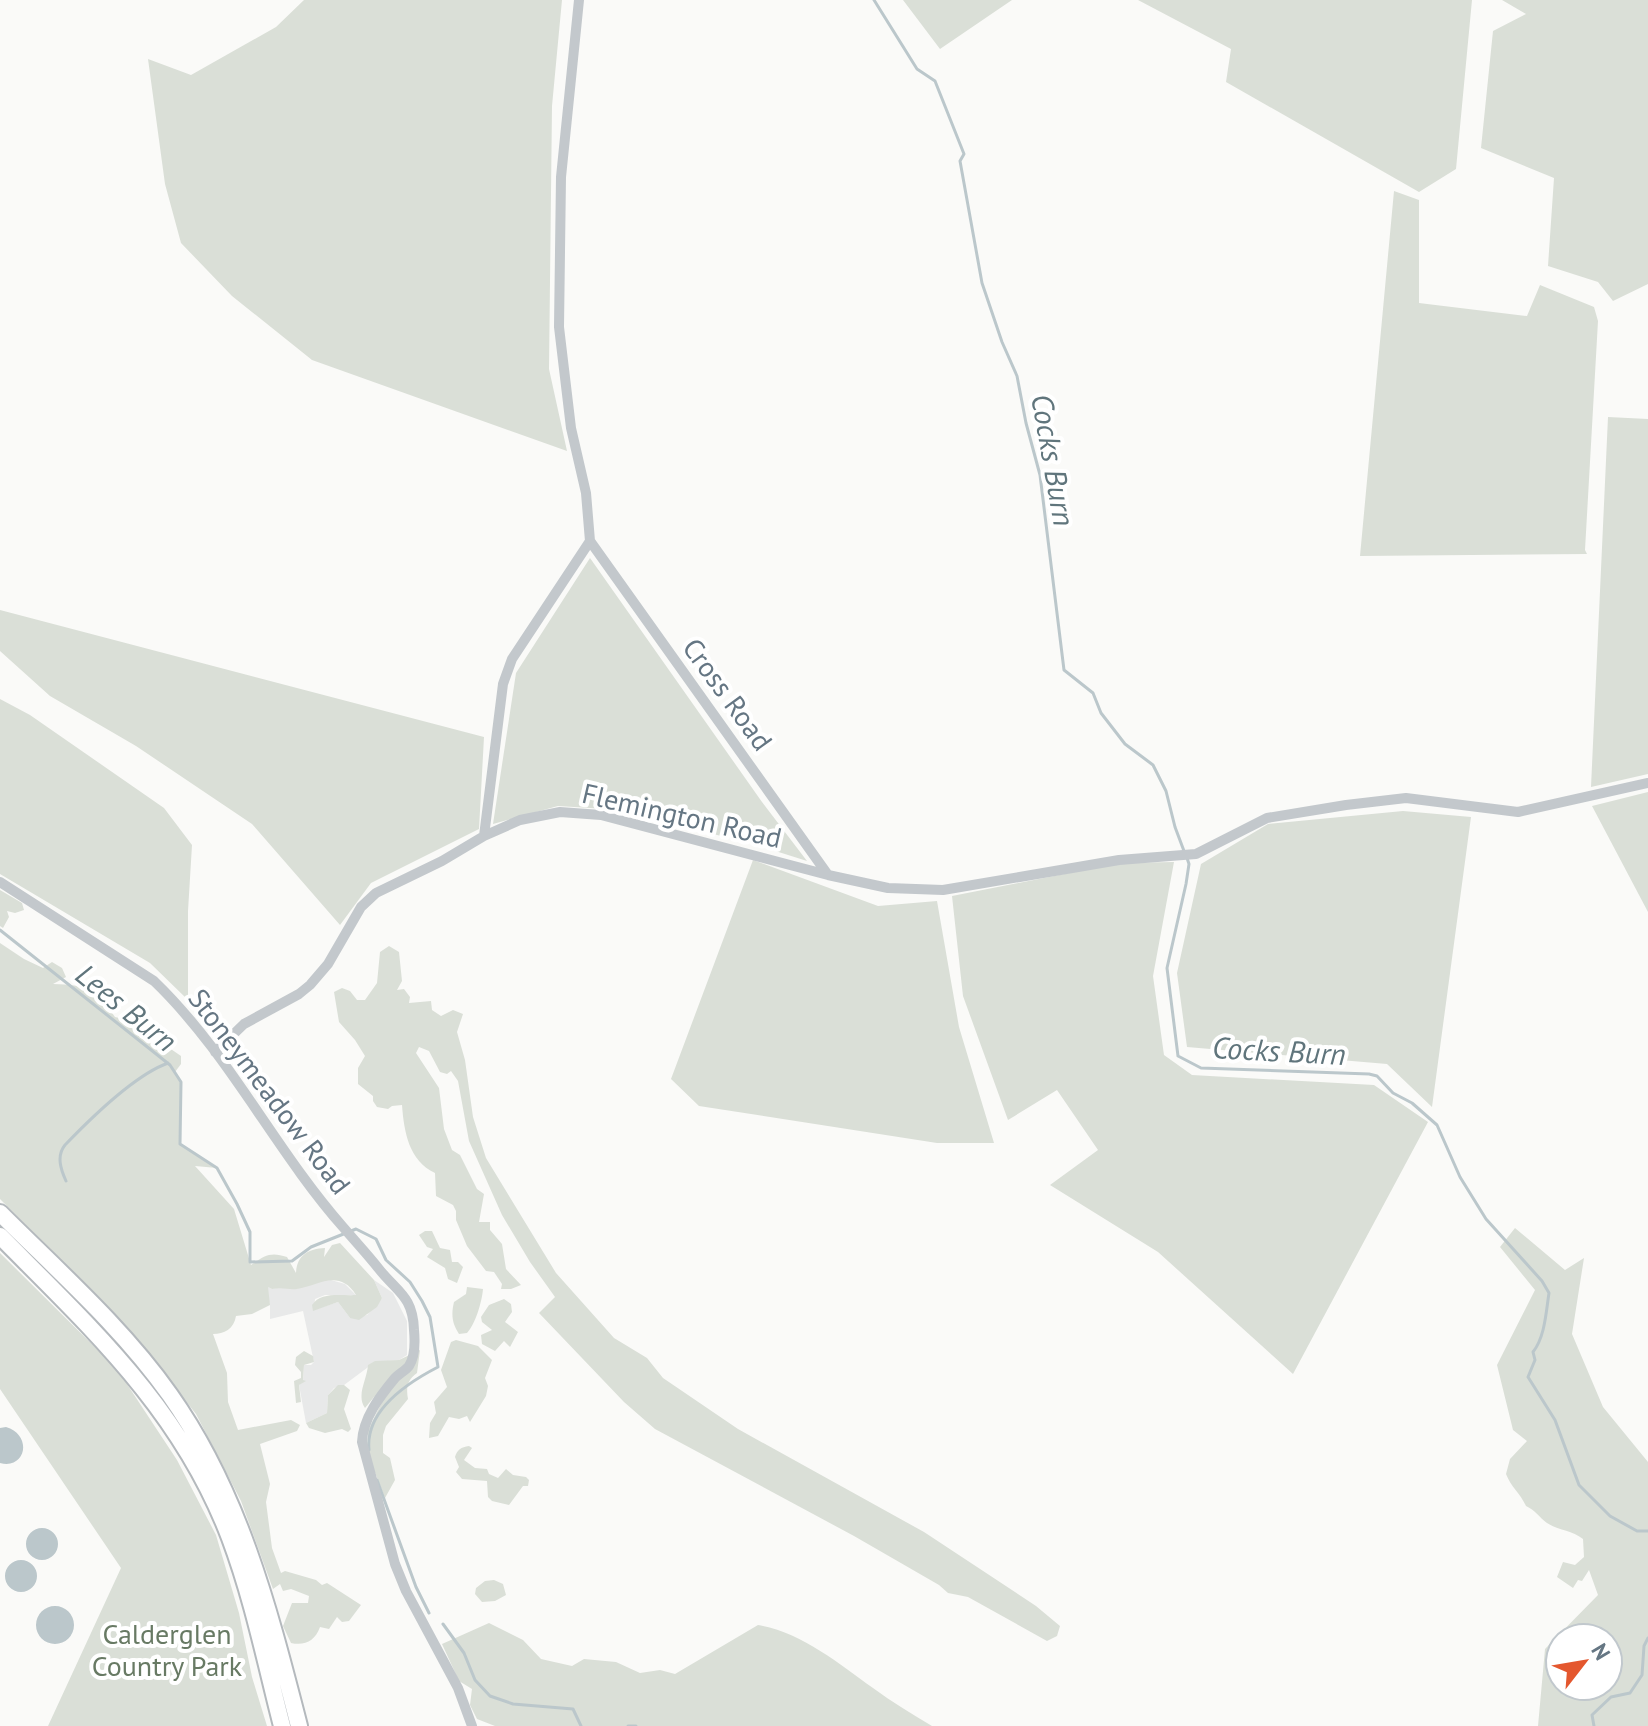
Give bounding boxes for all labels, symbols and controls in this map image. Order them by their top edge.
water label: Cocks Burn [1023,391,1085,529]
street label: Cross Road [675,630,781,758]
street label: Flemington Road [579,774,785,856]
water label: Lees Burn [69,954,185,1060]
street label: Stoneymeadow Road [181,981,359,1201]
water label: Cocks Burn [1211,1027,1347,1073]
park label: Calderglen Country Park [92,1615,243,1684]
north arrow [1544,1622,1624,1702]
text: N [1585,1638,1617,1665]

